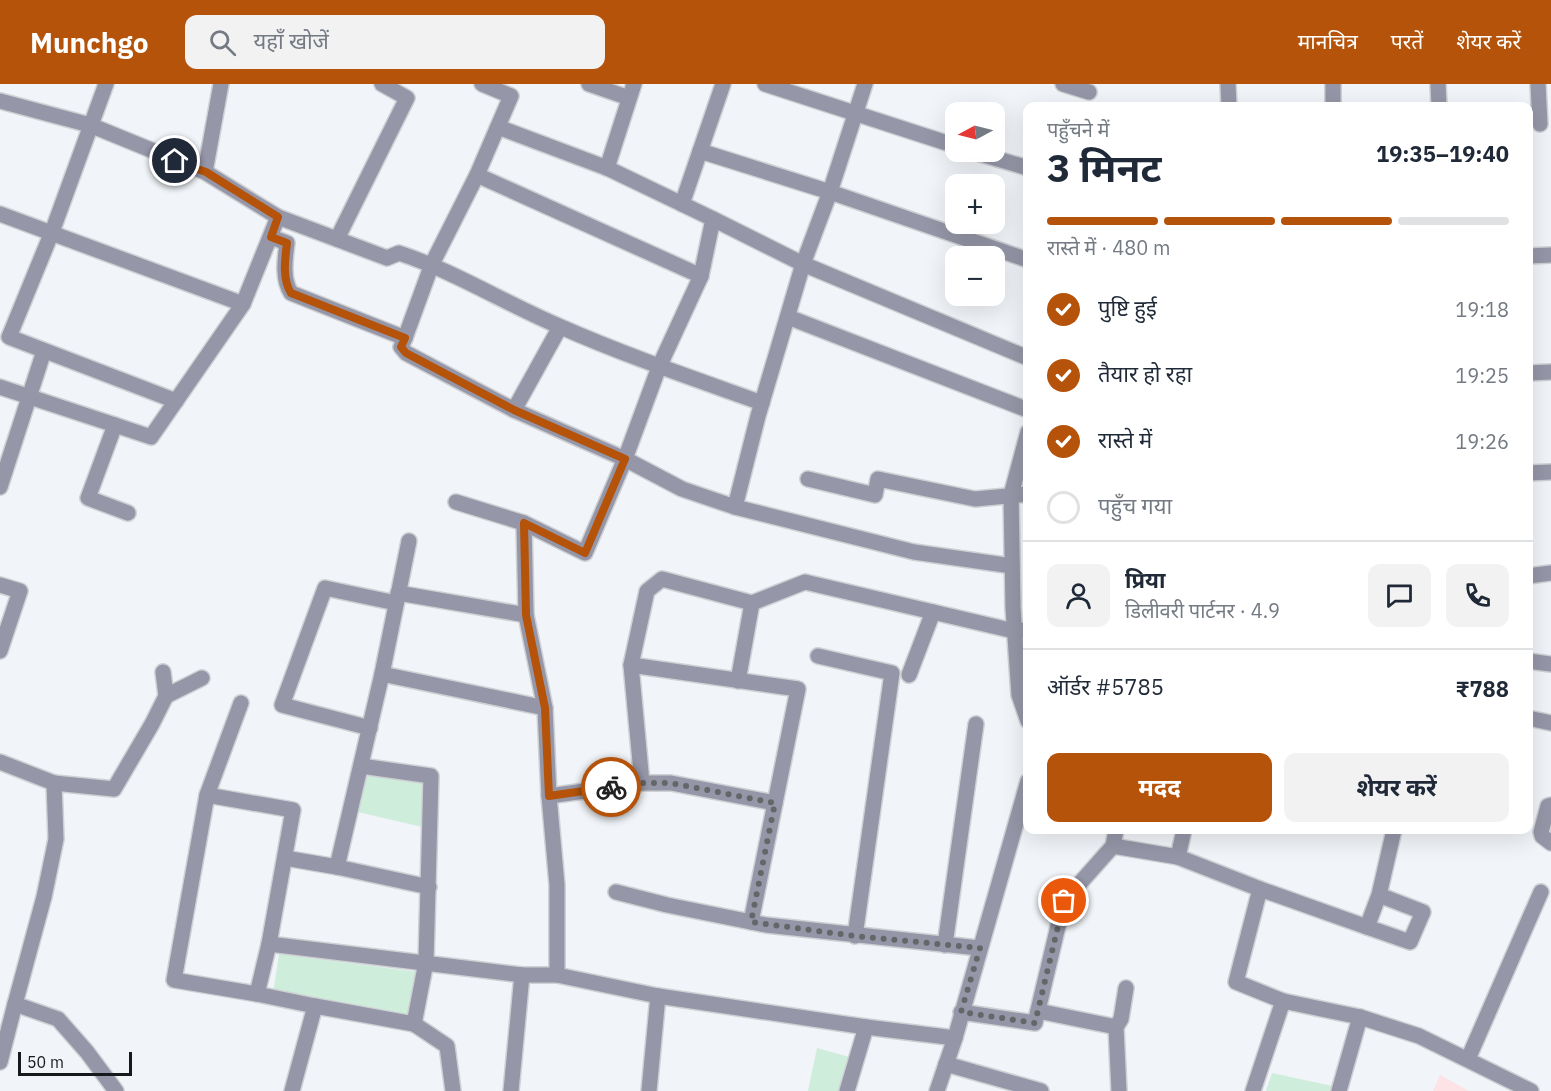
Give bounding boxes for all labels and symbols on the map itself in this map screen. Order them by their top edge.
north arrow [945,102,1005,162]
pin [149,135,200,186]
courier [581,757,641,817]
pin [1038,875,1089,926]
scale bar [18,1049,132,1076]

